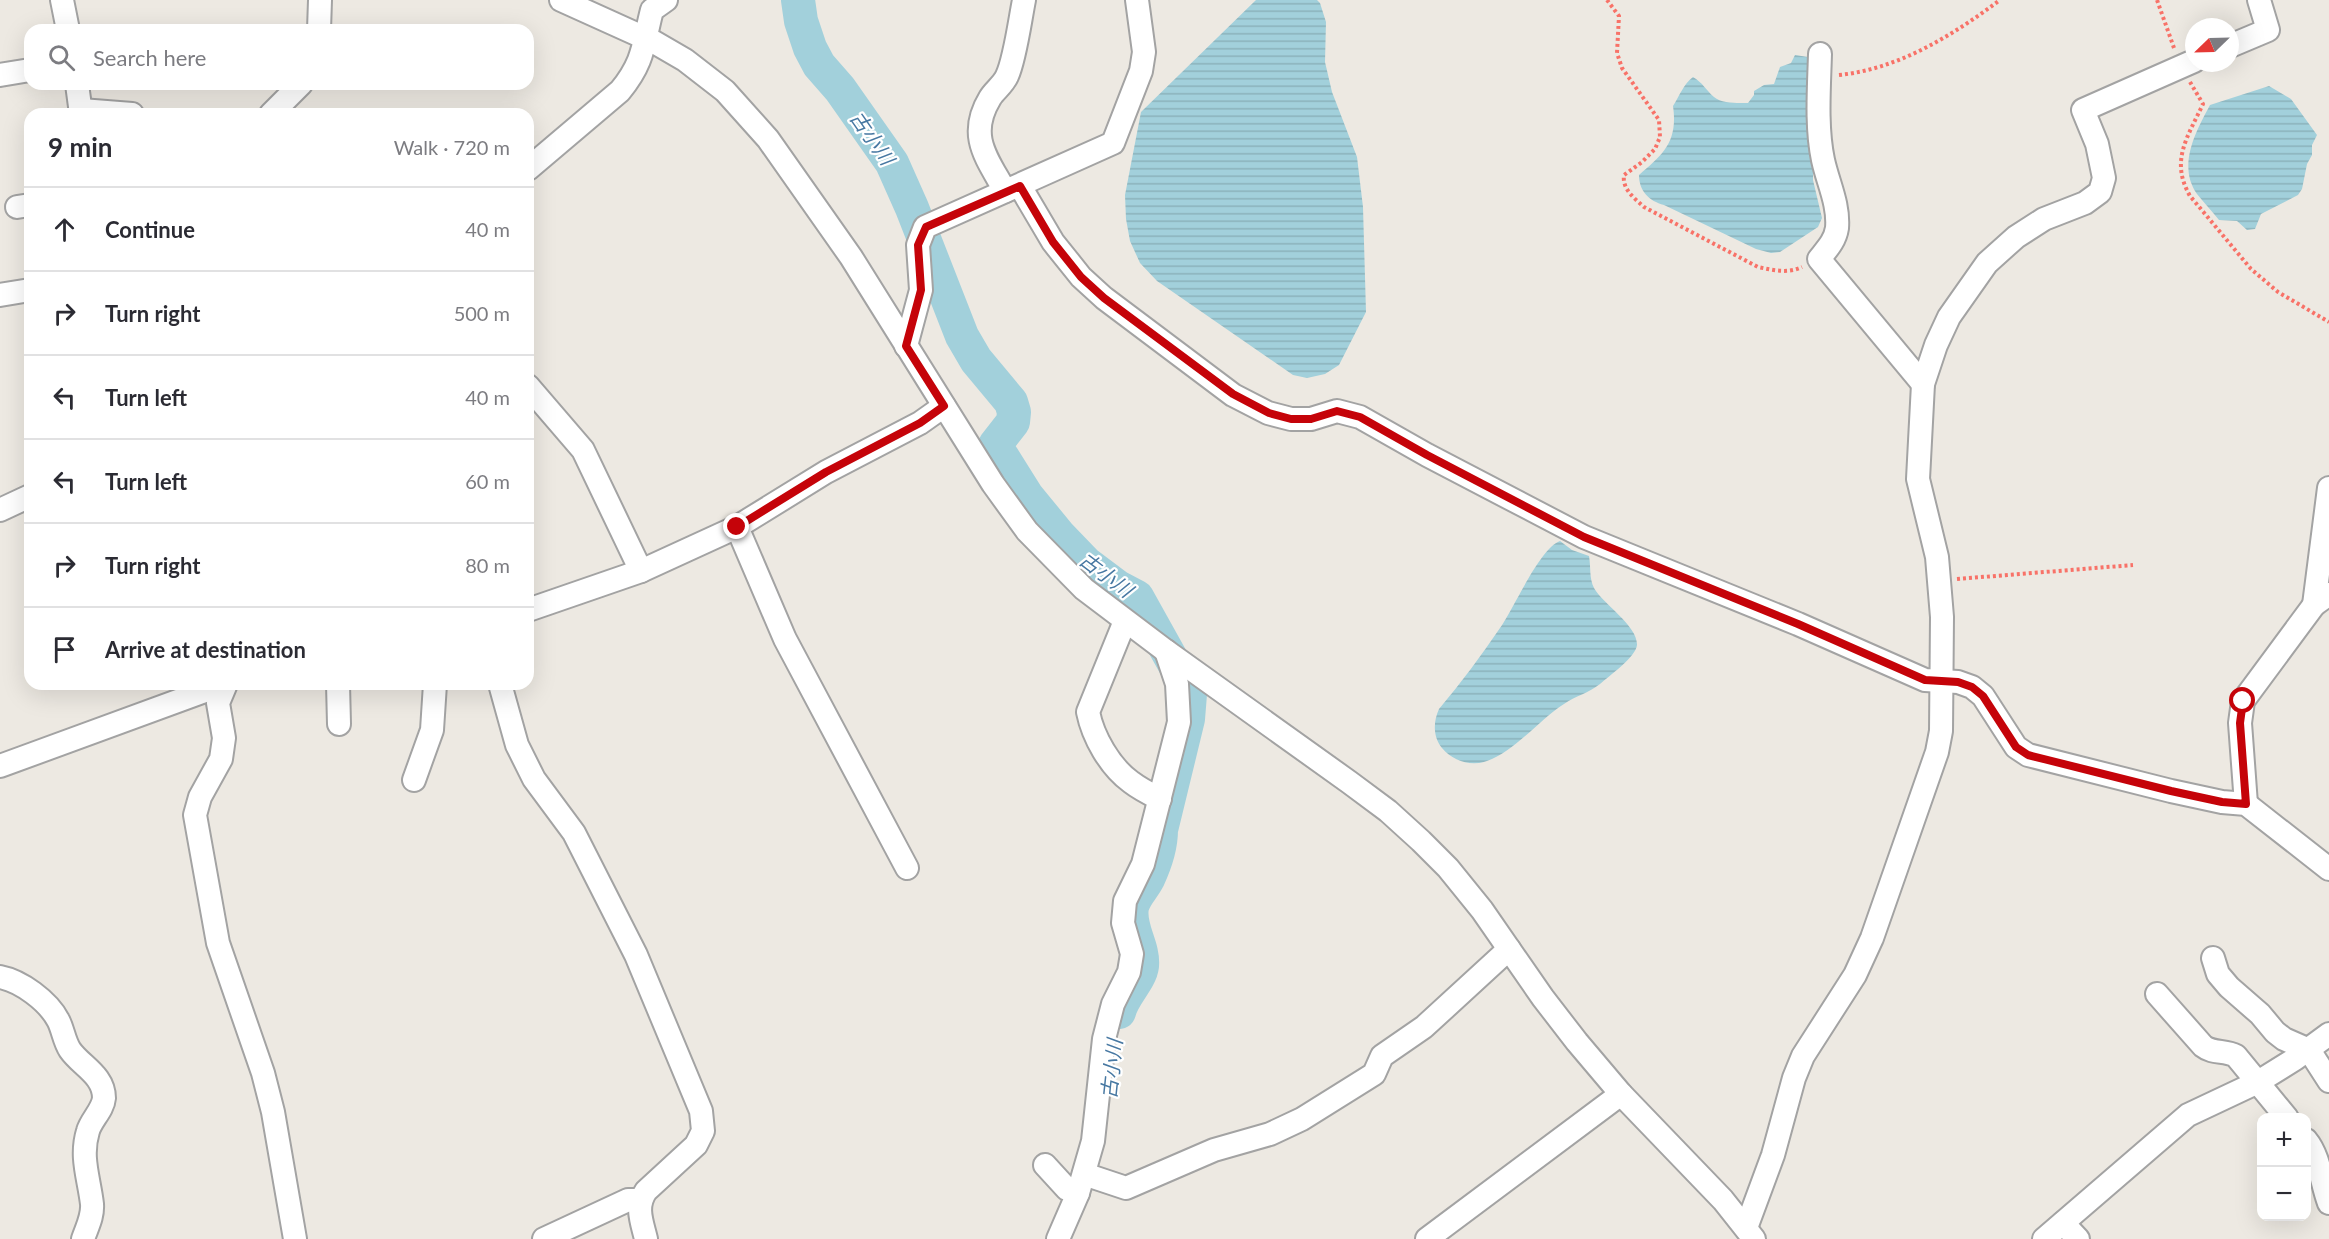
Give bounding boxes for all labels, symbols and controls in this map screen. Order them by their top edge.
north arrow [2185,18,2239,72]
search box [24,24,534,90]
icon: search [45,41,78,74]
text: Search here [93,44,206,71]
water label: 古小川 [846,106,901,171]
text: 9 min [48,131,112,163]
text: Walk · 720 m [394,135,510,159]
icon: ahead [48,213,81,246]
text: Continue [105,216,195,243]
text: 40 m [465,217,510,241]
icon: right [48,297,81,330]
text: Turn right [105,300,200,327]
text: 500 m [454,301,510,325]
icon: left [48,381,81,414]
text: Turn left [105,384,187,411]
text: 40 m [465,385,510,409]
icon: left [48,465,81,498]
text: Turn left [105,468,187,495]
text: 60 m [465,469,510,493]
route end [723,513,749,539]
water label: 古小川 [1075,547,1139,603]
icon: right [48,549,81,582]
text: Turn right [105,552,200,579]
text: 80 m [465,553,510,577]
icon: arrive [48,633,81,666]
text: Arrive at destination [105,636,306,663]
route start [2229,687,2255,713]
water label: 古小川 [1096,1036,1126,1100]
map controls [2257,1113,2311,1221]
button: + [2257,1113,2311,1167]
button: − [2257,1167,2311,1221]

